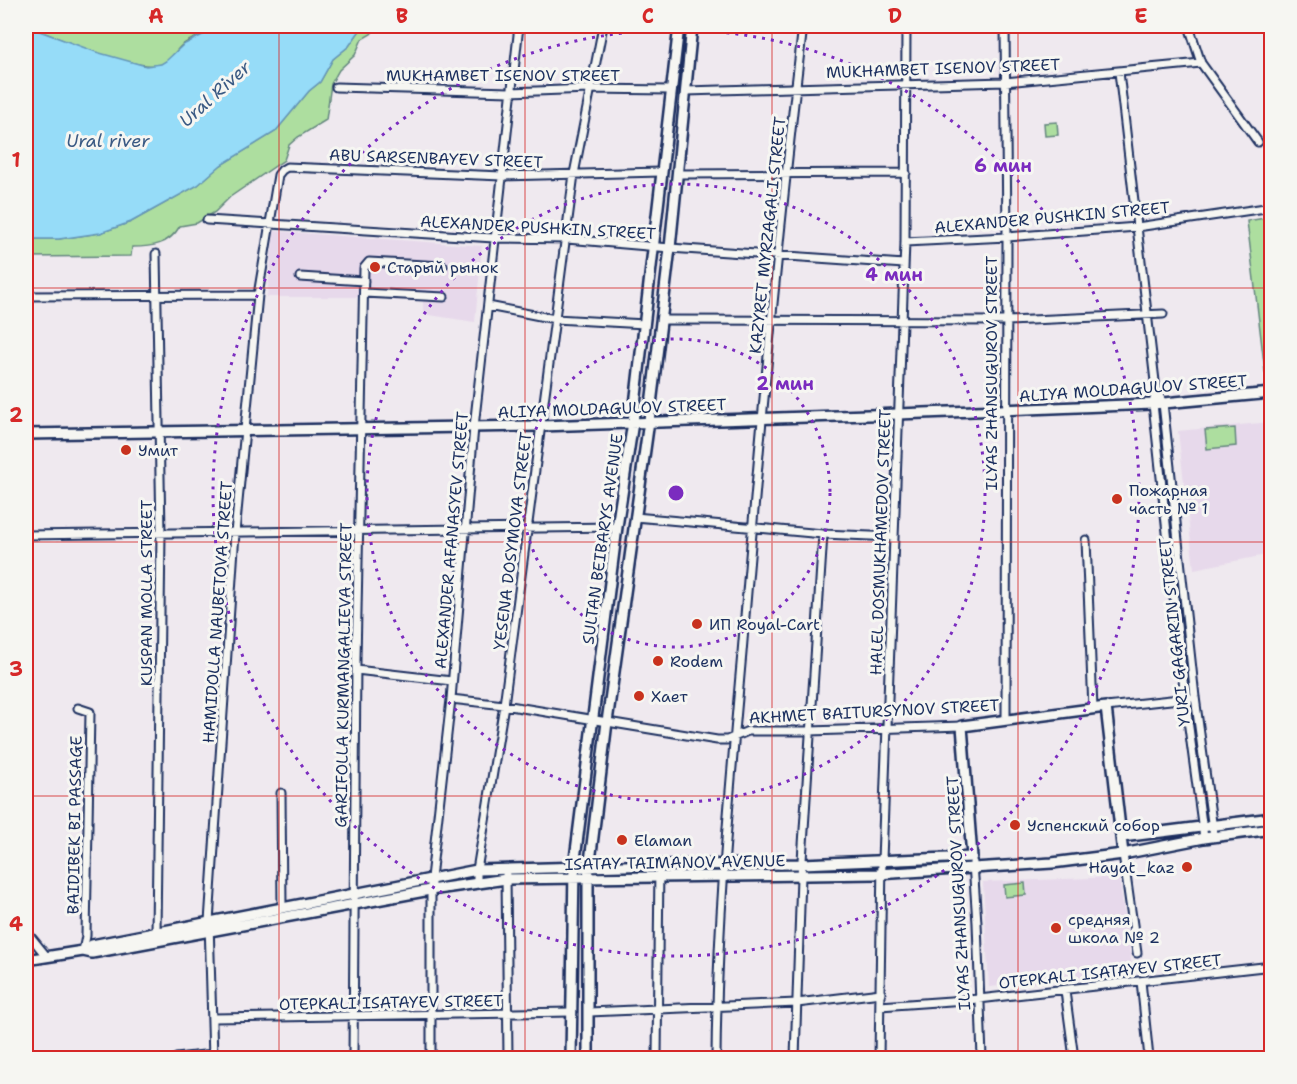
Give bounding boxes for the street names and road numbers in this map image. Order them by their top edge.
street label: MUKHAMBET ISENOV STREET [826,54,1061,83]
street label: MUKHAMBET ISENOV STREET [386,65,620,86]
street label: KAZYRET MYRZAGALI STREET [745,115,790,355]
street label: ABU SARSENBAYEV STREET [329,144,543,173]
street label: ALEXANDER PUSHKIN STREET [933,197,1171,238]
street label: ALEXANDER PUSHKIN STREET [419,211,657,244]
street label: ILYAS ZHANSUGUROV STREET [981,256,1002,490]
street label: ALIYA MOLDAGULOV STREET [1018,370,1248,407]
street label: ALIYA MOLDAGULOV STREET [497,394,727,423]
street label: HALEL DOSMUKHAMEDOV STREET [865,408,896,676]
street label: ALEXANDER AFANASYEV STREET [430,410,473,670]
street label: YESENA DOSYMOVA STREET [489,431,536,651]
street label: SULTAN BEIBARYS AVENUE [577,432,628,646]
street label: HAMIDOLLA NAUBETOVA STREET [198,480,237,744]
street label: KUSPAN MOLLA STREET [136,500,157,686]
street label: GARIFOLLA KURMANGALIEVA STREET [330,522,357,828]
street label: YURI GAGARIN STREET [1154,536,1195,727]
street label: AKHMET BAITURSYNOV STREET [748,694,1000,729]
street label: BAIDIBEK BI PASSAGE [62,736,87,915]
street label: ILYAS ZHANSUGUROV STREET [942,775,975,1011]
street label: ISATAY TAIMANOV AVENUE [564,850,786,875]
street label: OTEPKALI ISATAYEV STREET [998,949,1223,994]
street label: OTEPKALI ISATAYEV STREET [279,990,503,1015]

